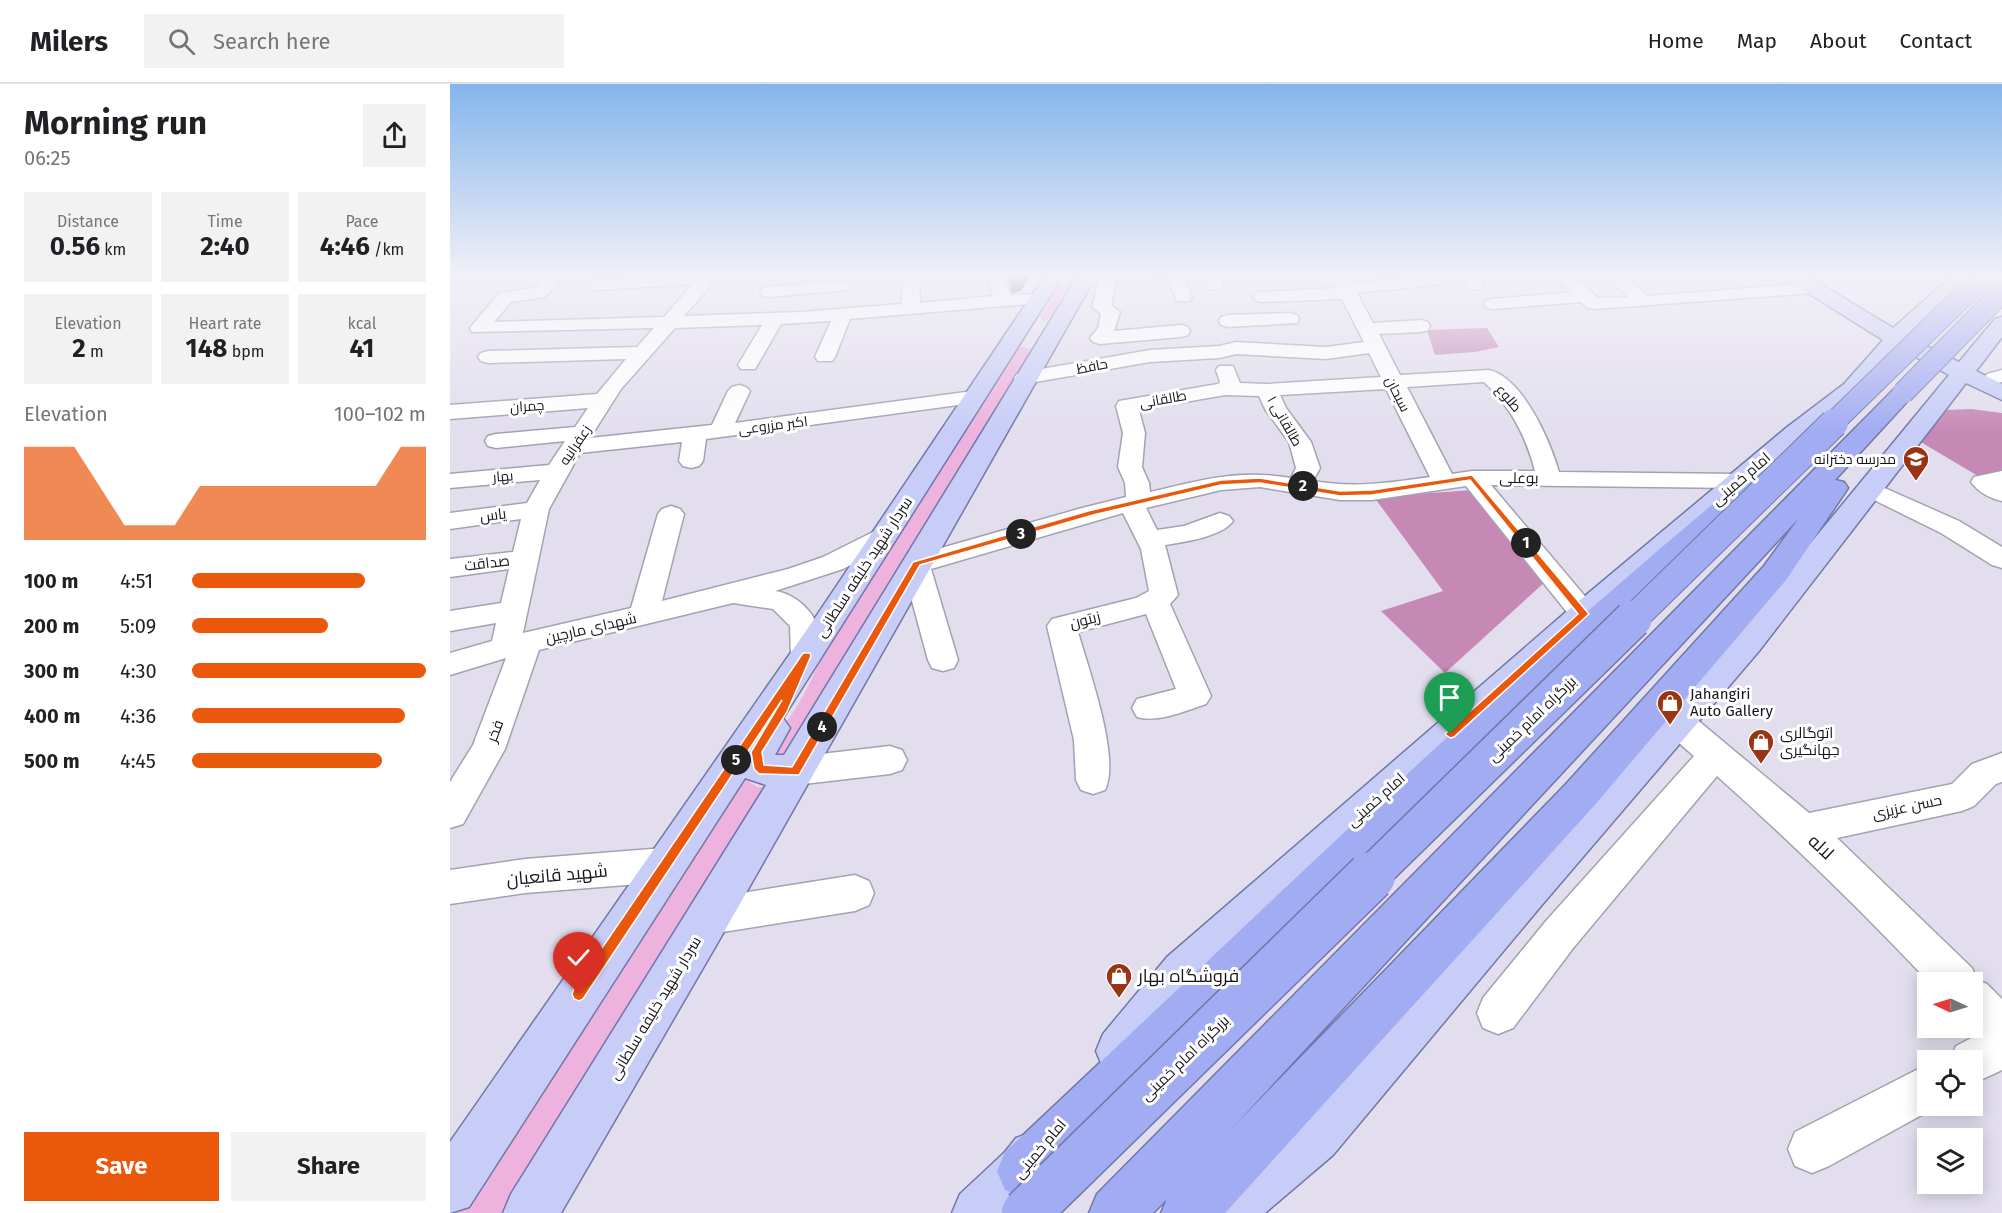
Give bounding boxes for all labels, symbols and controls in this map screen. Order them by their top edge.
search box [144,14,564,68]
text: Milers [30,25,108,58]
icon: search [165,25,198,58]
text: Search here [213,28,330,55]
text: Home [1648,28,1704,54]
text: Map [1737,28,1777,54]
text: About [1810,28,1867,54]
text: Contact [1900,28,1972,54]
text: Morning run [24,103,207,143]
button: share [363,104,426,167]
text: 06:25 [24,146,71,170]
text: Distance [57,212,119,231]
text: Time [207,212,243,231]
text: Pace [345,212,379,231]
text: 0.56 [50,231,100,262]
text: 2:40 [200,231,250,262]
text: 4:46 [320,231,370,262]
text: km [100,240,126,259]
text: /km [370,240,404,259]
text: Elevation [54,314,122,333]
text: Heart rate [189,314,261,333]
text: kcal [348,314,376,333]
text: 2 [72,333,86,364]
text: 148 [186,333,227,364]
text: 41 [350,333,374,364]
text: m [86,342,104,361]
text: bpm [227,342,264,361]
street label: حافظ [1075,355,1109,378]
street label: سبحان [1381,374,1414,415]
street label: طلوع [1492,381,1525,415]
street label: طالقانی [1138,387,1188,412]
street label: طالقانی ۱ [1263,393,1306,450]
street label: چمران [509,397,545,417]
text: Elevation [24,402,108,426]
text: 100–102 m [334,402,426,426]
street label: اکبر مزروعی [737,413,809,438]
street label: زعفرانیه [556,422,595,469]
school or university icon: مدرسه دخترانه [1901,444,1931,482]
street label: امام خمینی [1708,449,1775,510]
place label: مدرسه دخترانه [1814,451,1896,468]
street label: بهار [491,467,514,486]
street label: بوعلی [1499,469,1539,488]
pin: 2 [1288,471,1318,501]
text: 2 [1299,476,1307,495]
street label: سردار شهید خلیفه سلطانی [812,493,917,641]
street label: یاس [479,504,507,527]
pin: 3 [1006,519,1036,549]
text: 3 [1017,524,1025,543]
pin: 1 [1511,528,1541,558]
text: 1 [1522,533,1530,552]
street label: صداقت [463,551,511,575]
text: 100 m [24,569,78,593]
text: 4:51 [120,569,153,593]
street label: زیتون [1068,608,1102,633]
street label: شهدای مارچین [544,609,639,648]
text: 200 m [24,614,79,638]
text: 5:09 [120,614,156,638]
text: 300 m [24,659,79,683]
text: 4:30 [120,659,157,683]
pin [1424,672,1475,734]
street label: بزرگراه امام خمینی [1484,672,1581,766]
icon: arrive [1433,681,1466,714]
place label: Jahangiri Auto Gallery [1690,685,1773,720]
shop icon: Jahangiri Auto Gallery [1655,688,1685,726]
text: 400 m [24,704,80,728]
text: 4:36 [120,704,156,728]
pin: 4 [807,712,837,742]
street label: فخر [482,717,507,746]
text: 4 [817,717,827,736]
place label: اتوگالری جهانگیری [1780,724,1840,760]
shop icon: اتوگالری جهانگیری [1746,727,1776,765]
pin: 5 [721,745,751,775]
text: 500 m [24,749,80,773]
text: 4:45 [120,749,156,773]
text: 5 [732,750,740,769]
street label: امام خمینی [1343,769,1409,832]
street label: حسن عزیزی [1871,791,1944,824]
street label: لاله [1804,830,1838,864]
street label: شهید قانعیان [505,860,609,890]
pin [553,932,604,994]
street label: سردار شهید خلیفه سلطانی [605,933,706,1083]
icon: check [562,941,595,974]
shop icon: فروشگاه بهار [1104,961,1134,999]
place label: فروشگاه بهار [1137,965,1239,987]
north arrow [1917,972,1983,1038]
map controls [1917,972,1983,1194]
street label: بزرگراه امام خمینی [1137,1011,1234,1105]
button: locate [1917,1050,1983,1116]
street label: امام خمینی [1010,1116,1071,1183]
button: layers [1917,1128,1983,1194]
button: Save [24,1132,219,1201]
button: Share [231,1132,426,1201]

